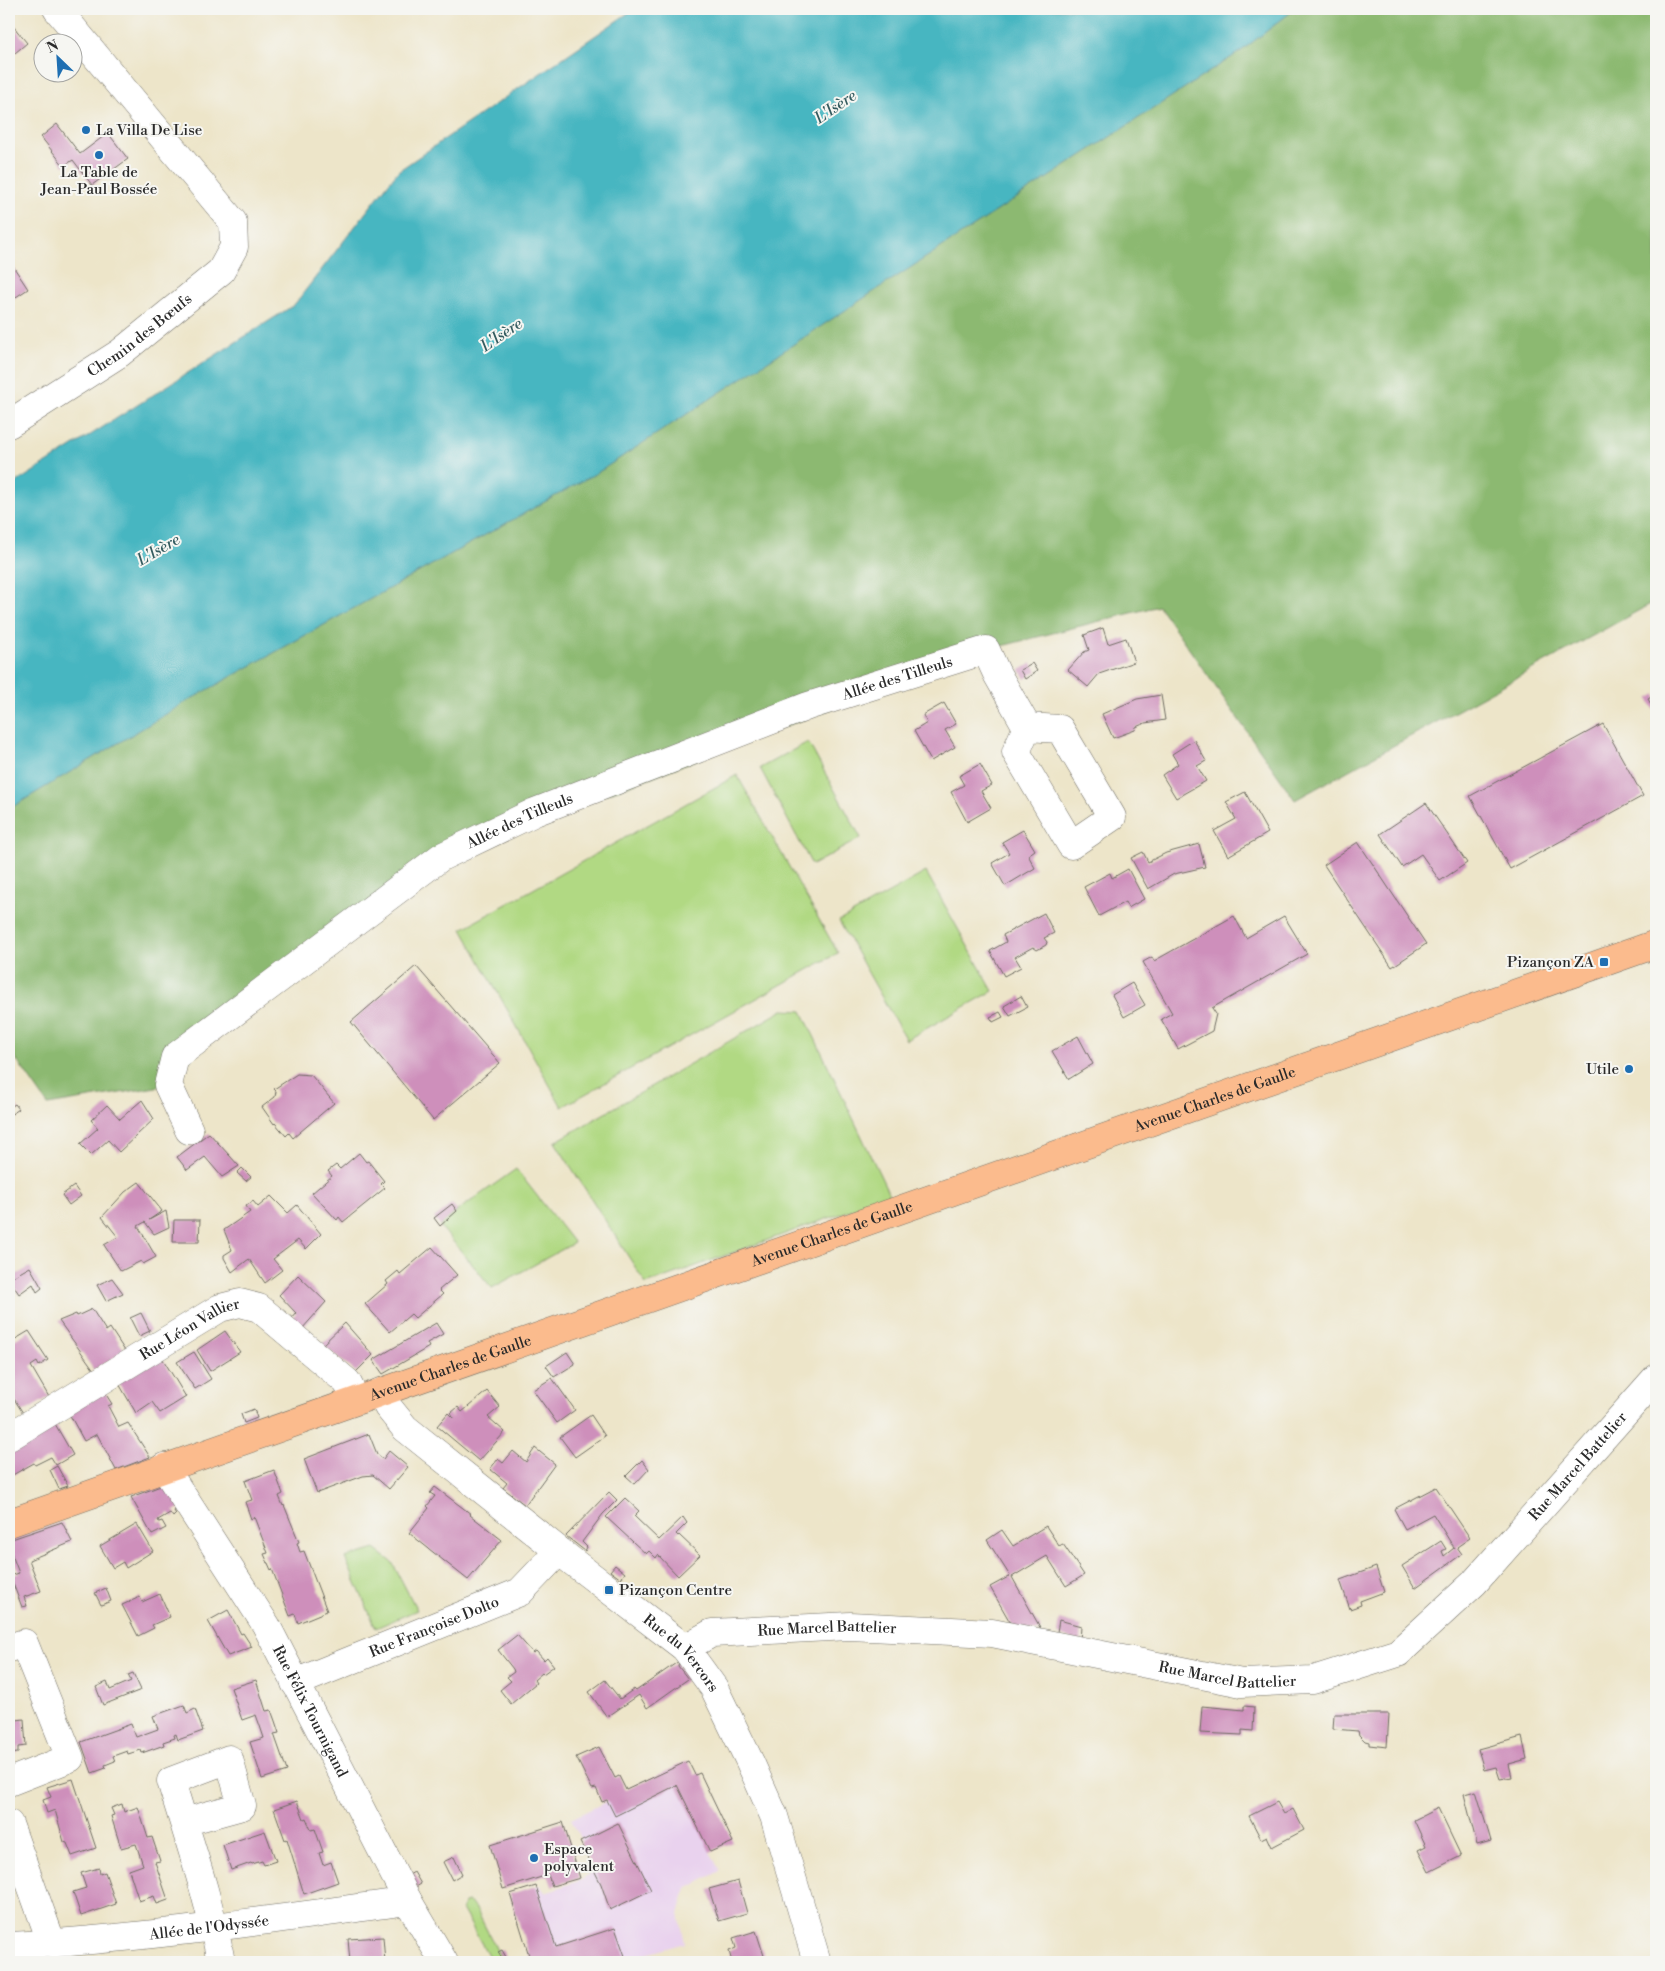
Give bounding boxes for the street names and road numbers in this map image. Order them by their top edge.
street label: Chemin des Bœufs [84,290,196,381]
street label: Allée des Tilleuls [839,652,955,705]
street label: Allée des Tilleuls [463,789,576,854]
street label: Avenue Charles de Gaulle [1130,1062,1298,1137]
street label: Avenue Charles de Gaulle [747,1197,915,1272]
street label: Rue Léon Vallier [136,1294,242,1365]
street label: Avenue Charles de Gaulle [366,1331,534,1406]
street label: Rue Marcel Battelier [1525,1408,1632,1525]
street label: Rue Françoise Dolto [366,1592,502,1662]
street label: Rue du Vercors [639,1610,723,1696]
street label: Rue Marcel Battelier [757,1617,897,1641]
street label: Rue Félix Tournigand [268,1642,352,1781]
street label: Rue Marcel Battelier [1157,1658,1297,1694]
street label: Allée de l'Odyssée [147,1911,270,1945]

